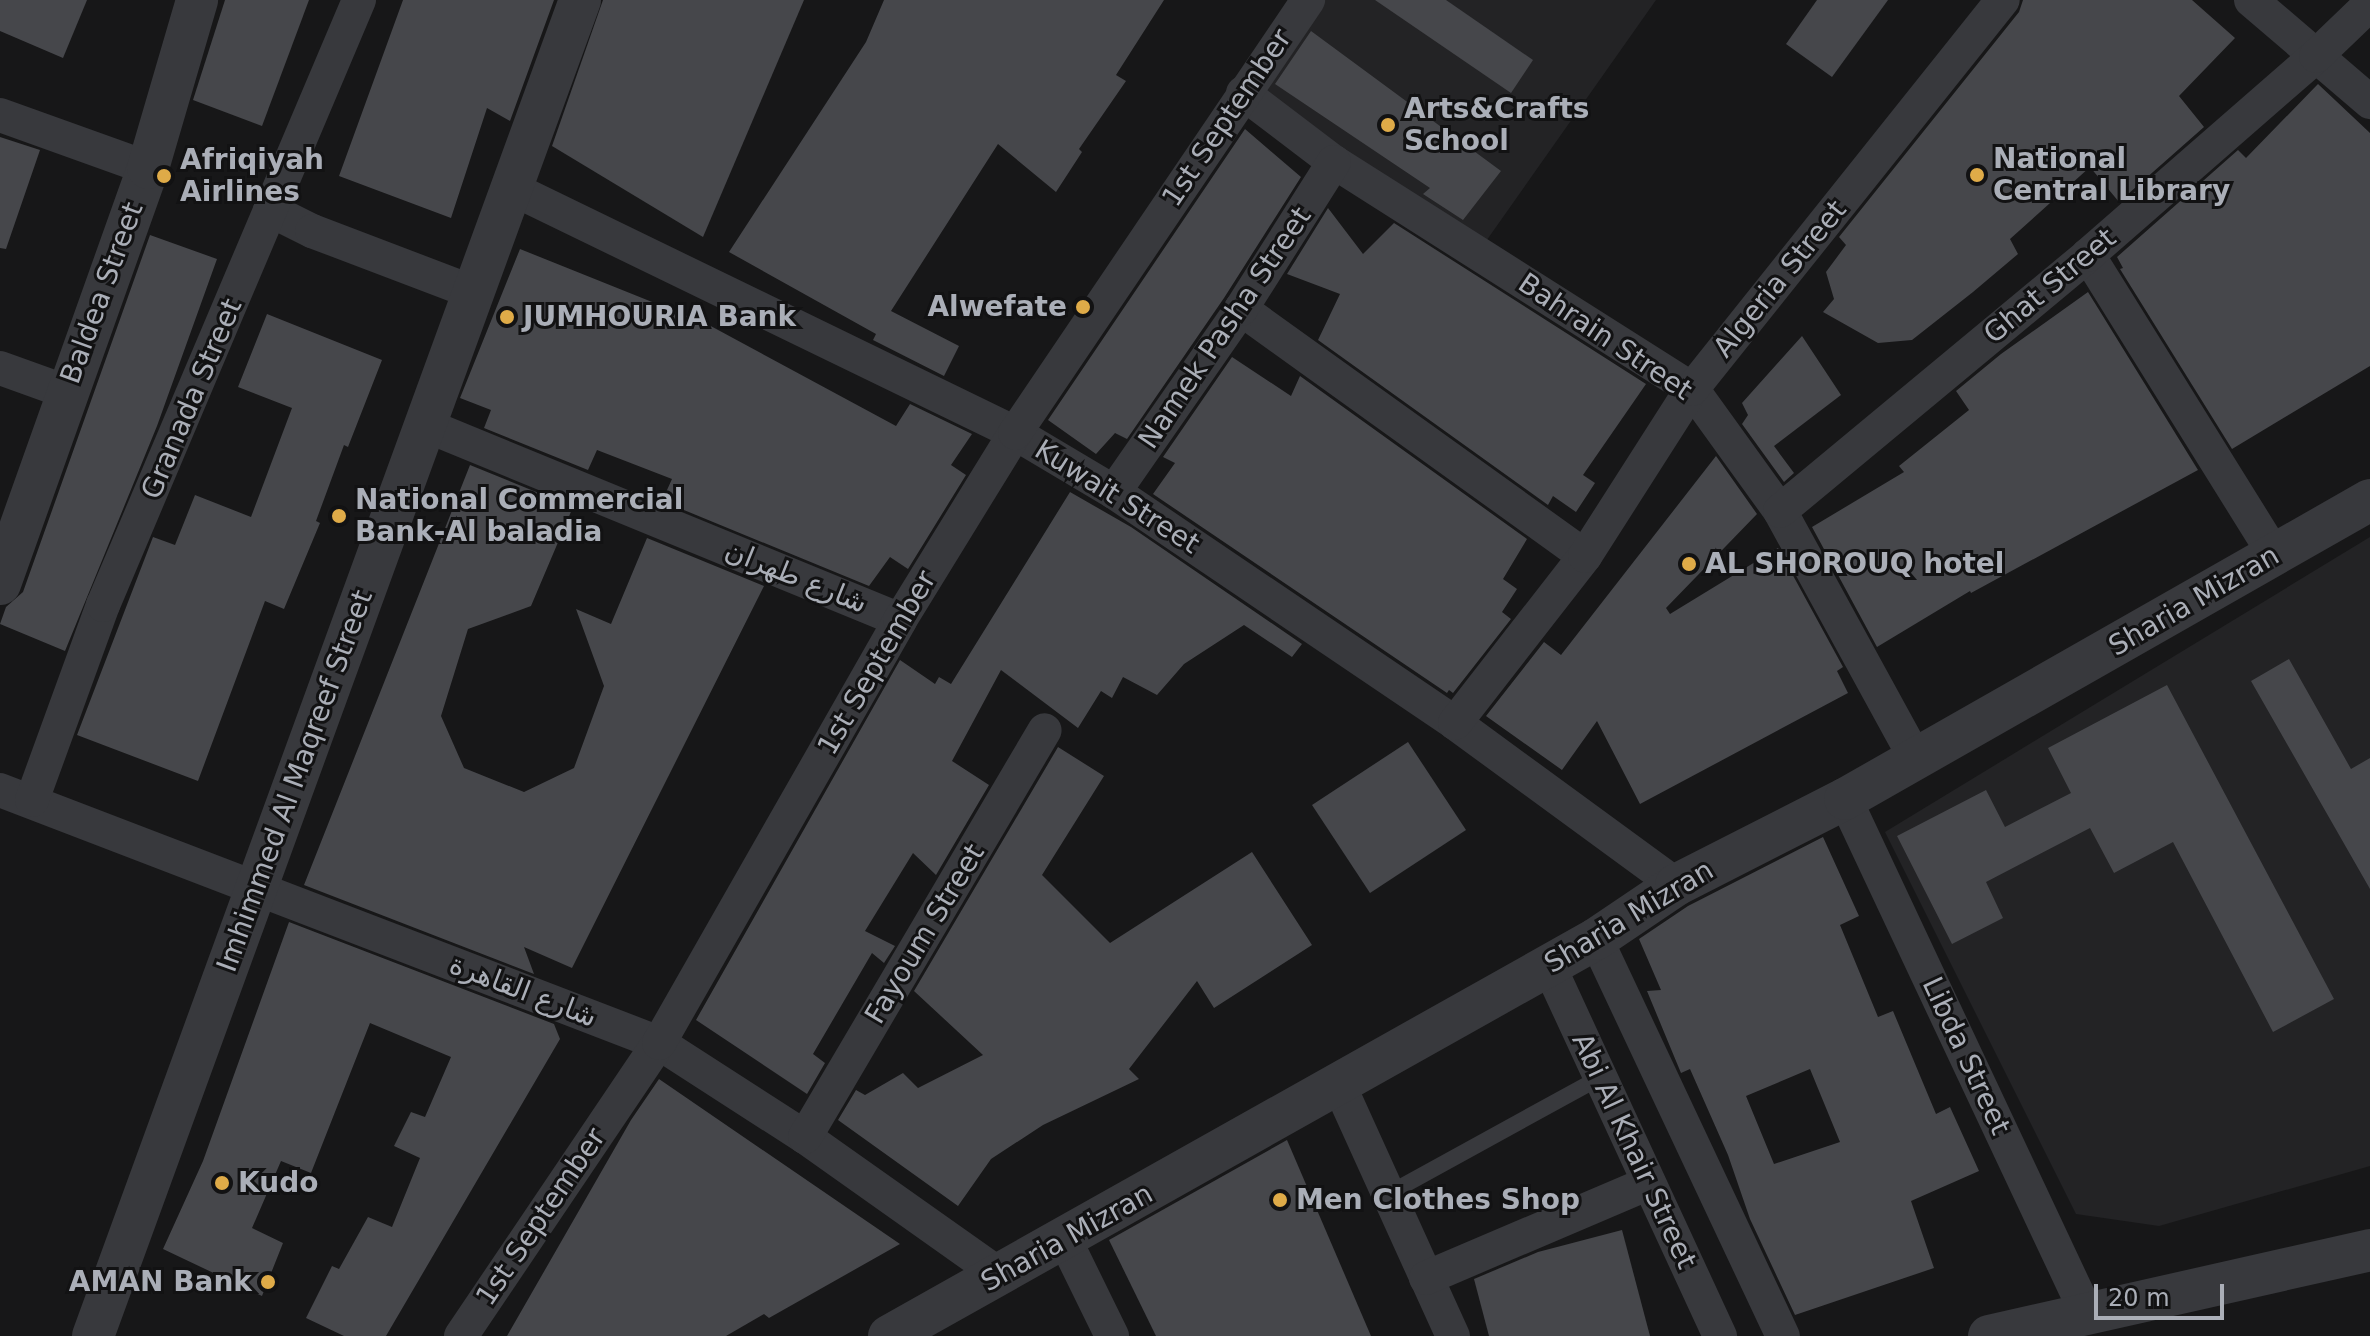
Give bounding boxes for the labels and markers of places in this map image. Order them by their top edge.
place label: Arts&Crafts School [1404,92,1589,158]
marker: Arts&Crafts School [1379,116,1397,134]
place label: National Central Library [1993,142,2230,208]
place label: Afriqiyah Airlines [180,143,324,209]
marker: National Central Library [1968,166,1986,184]
marker: Afriqiyah Airlines [155,167,173,185]
place label: Alwefate [927,290,1067,324]
marker: Alwefate [1074,298,1092,316]
place label: JUMHOURIA Bank [523,300,796,334]
marker: JUMHOURIA Bank [498,308,516,326]
place label: National Commercial Bank-Al baladia [355,483,683,549]
marker: National Commercial Bank-Al baladia [330,507,348,525]
place label: AL SHOROUQ hotel [1705,547,2004,581]
marker: AL SHOROUQ hotel [1680,555,1698,573]
place label: Kudo [238,1166,318,1200]
marker: Kudo [213,1174,231,1192]
place label: Men Clothes Shop [1296,1183,1580,1217]
marker: Men Clothes Shop [1271,1191,1289,1209]
place label: AMAN Bank [69,1265,252,1299]
marker: AMAN Bank [259,1273,277,1291]

